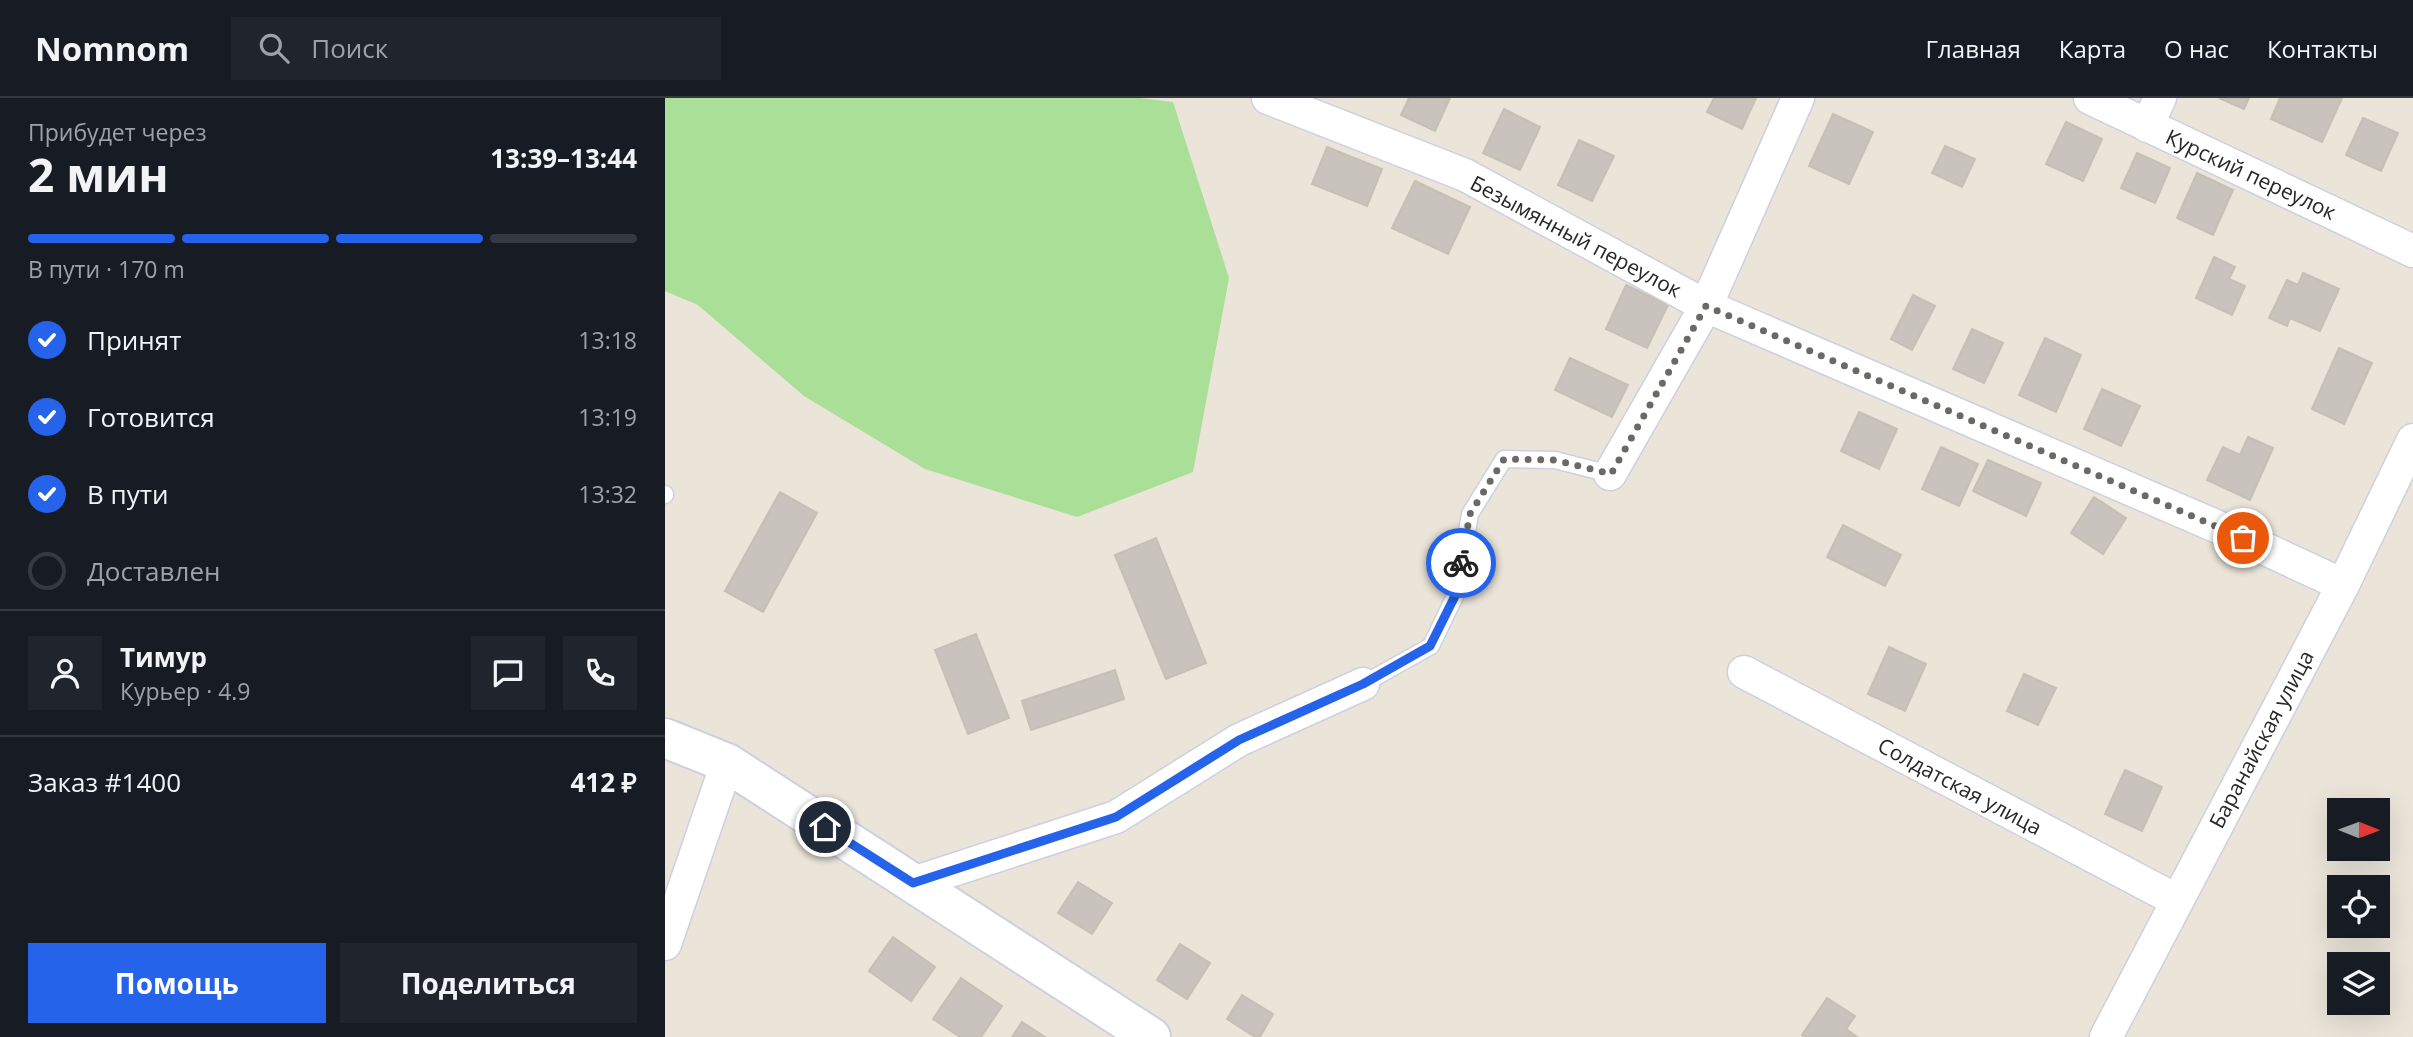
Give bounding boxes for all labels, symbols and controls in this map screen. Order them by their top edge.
search box [231,17,721,80]
text: Nomnom [35,26,189,71]
icon: search [255,29,293,67]
text: Поиск [311,30,388,66]
text: Главная [1926,32,2021,65]
text: Карта [2059,32,2126,65]
text: О нас [2164,32,2229,65]
text: Контакты [2267,32,2378,65]
text: Прибудет через [28,116,207,148]
street label: Курский переулок [2161,122,2341,226]
text: 13:39–13:44 [490,140,637,176]
text: 2 мин [28,143,169,205]
street label: Безымянный переулок [1466,168,1686,304]
text: В пути · 170 m [28,253,185,285]
icon: check [28,321,66,359]
text: Принят [87,322,181,358]
text: 13:18 [578,324,637,356]
icon: check [28,398,66,436]
text: Готовится [87,399,215,435]
text: 13:19 [578,401,637,433]
icon: check [28,475,66,513]
text: В пути [87,476,168,512]
text: 13:32 [578,478,637,510]
pin [2213,508,2273,568]
icon: bag [2224,519,2262,557]
courier [1426,528,1496,598]
icon: bike [1442,544,1480,582]
text: Доставлен [87,553,220,589]
button: person [28,636,102,710]
button: chat [471,636,545,710]
button: phone [563,636,637,710]
text: Тимур [120,639,207,675]
street label: Баранайская улица [2202,645,2320,833]
text: Курьер · 4.9 [120,675,251,707]
street label: Солдатская улица [1873,731,2047,841]
text: Заказ #1400 [28,764,181,800]
text: 412 ₽ [571,764,637,800]
pin [795,797,855,857]
north arrow [2327,798,2391,861]
map controls [2327,798,2390,1015]
icon: home [806,808,844,846]
button: locate [2327,875,2390,938]
button: Помощь [28,943,326,1023]
button: Поделиться [340,943,637,1023]
button: layers [2327,952,2390,1015]

